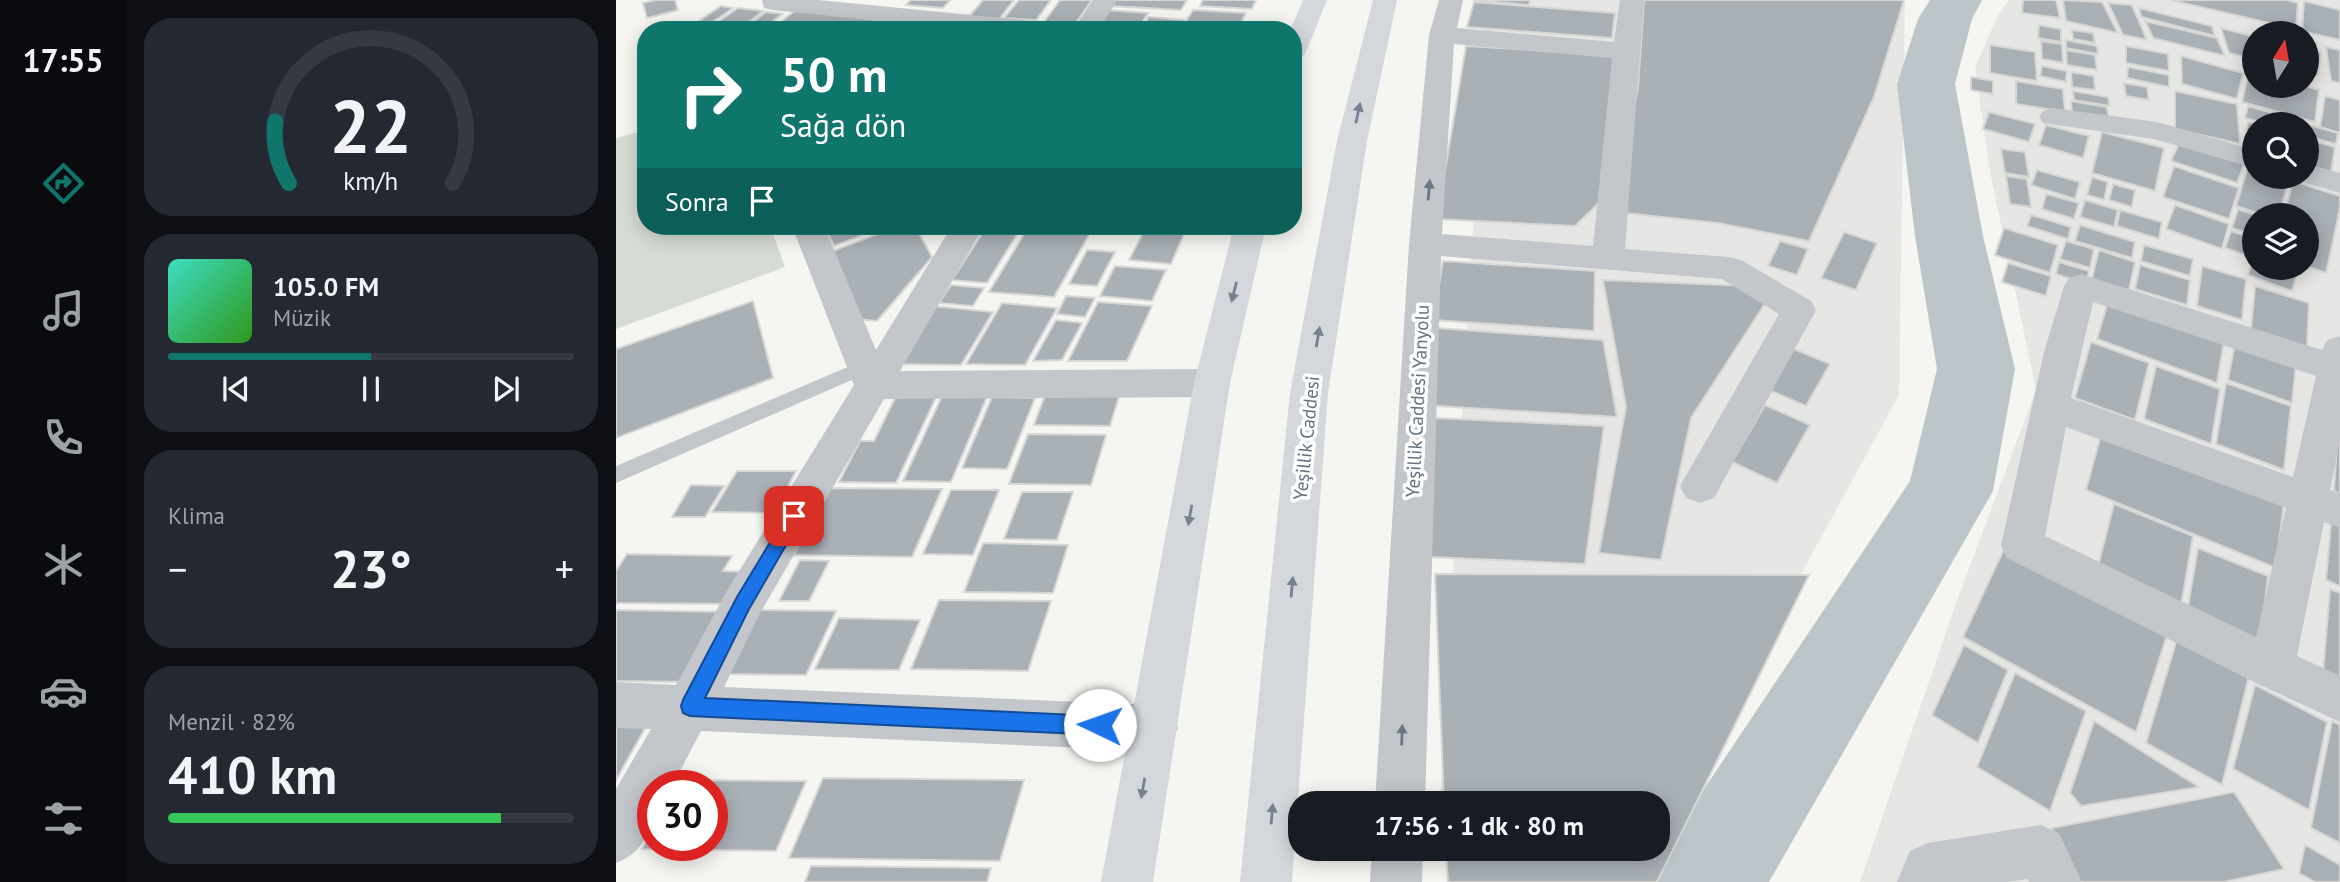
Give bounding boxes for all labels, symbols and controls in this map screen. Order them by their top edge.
north arrow [2242,21,2319,98]
map controls [2242,21,2319,280]
text: 17:55 [22,39,104,81]
text: 50 m [780,42,887,106]
icon: right [665,49,756,140]
text: 22 [330,79,412,173]
one-way arrow [1353,102,1364,124]
text: Sağa dön [780,104,906,146]
button: search [2242,112,2319,189]
icon: directions [39,159,88,208]
text: km/h [344,165,398,197]
one-way arrow [1424,179,1435,201]
icon: arrive [743,182,781,220]
text: Sonra [665,185,729,218]
button: layers [2242,203,2319,280]
text: 105.0 FM [273,270,379,303]
one-way arrow [1228,281,1239,303]
icon: music [39,286,88,335]
text: Müzik [273,303,331,332]
street label: Yeşillik Caddesi Yanyolu [1400,304,1434,498]
one-way arrow [1313,326,1324,348]
icon: previous [217,370,255,408]
icon: pause [352,370,390,408]
icon: next [487,370,525,408]
street label: Yeşillik Caddesi [1288,375,1324,501]
icon: phone [39,413,88,462]
pin [764,486,824,546]
icon: arrive [775,497,813,535]
text: Klima [168,501,225,530]
one-way arrow [1184,504,1195,526]
text: 23° [330,535,412,602]
icon: climate [39,540,88,589]
text: − [168,544,187,593]
text: + [555,544,574,593]
one-way arrow [1287,576,1298,598]
icon: car [39,667,88,716]
position arrow [1063,688,1137,762]
text: Menzil · 82% [168,707,295,736]
one-way arrow [1397,724,1408,746]
text: 410 km [168,741,337,808]
speed limit sign: 30 [637,770,728,861]
one-way arrow [1138,777,1149,799]
icon: filters [39,794,88,843]
one-way arrow [1267,803,1278,825]
text: 17:56 · 1 dk · 80 m [1374,809,1584,842]

